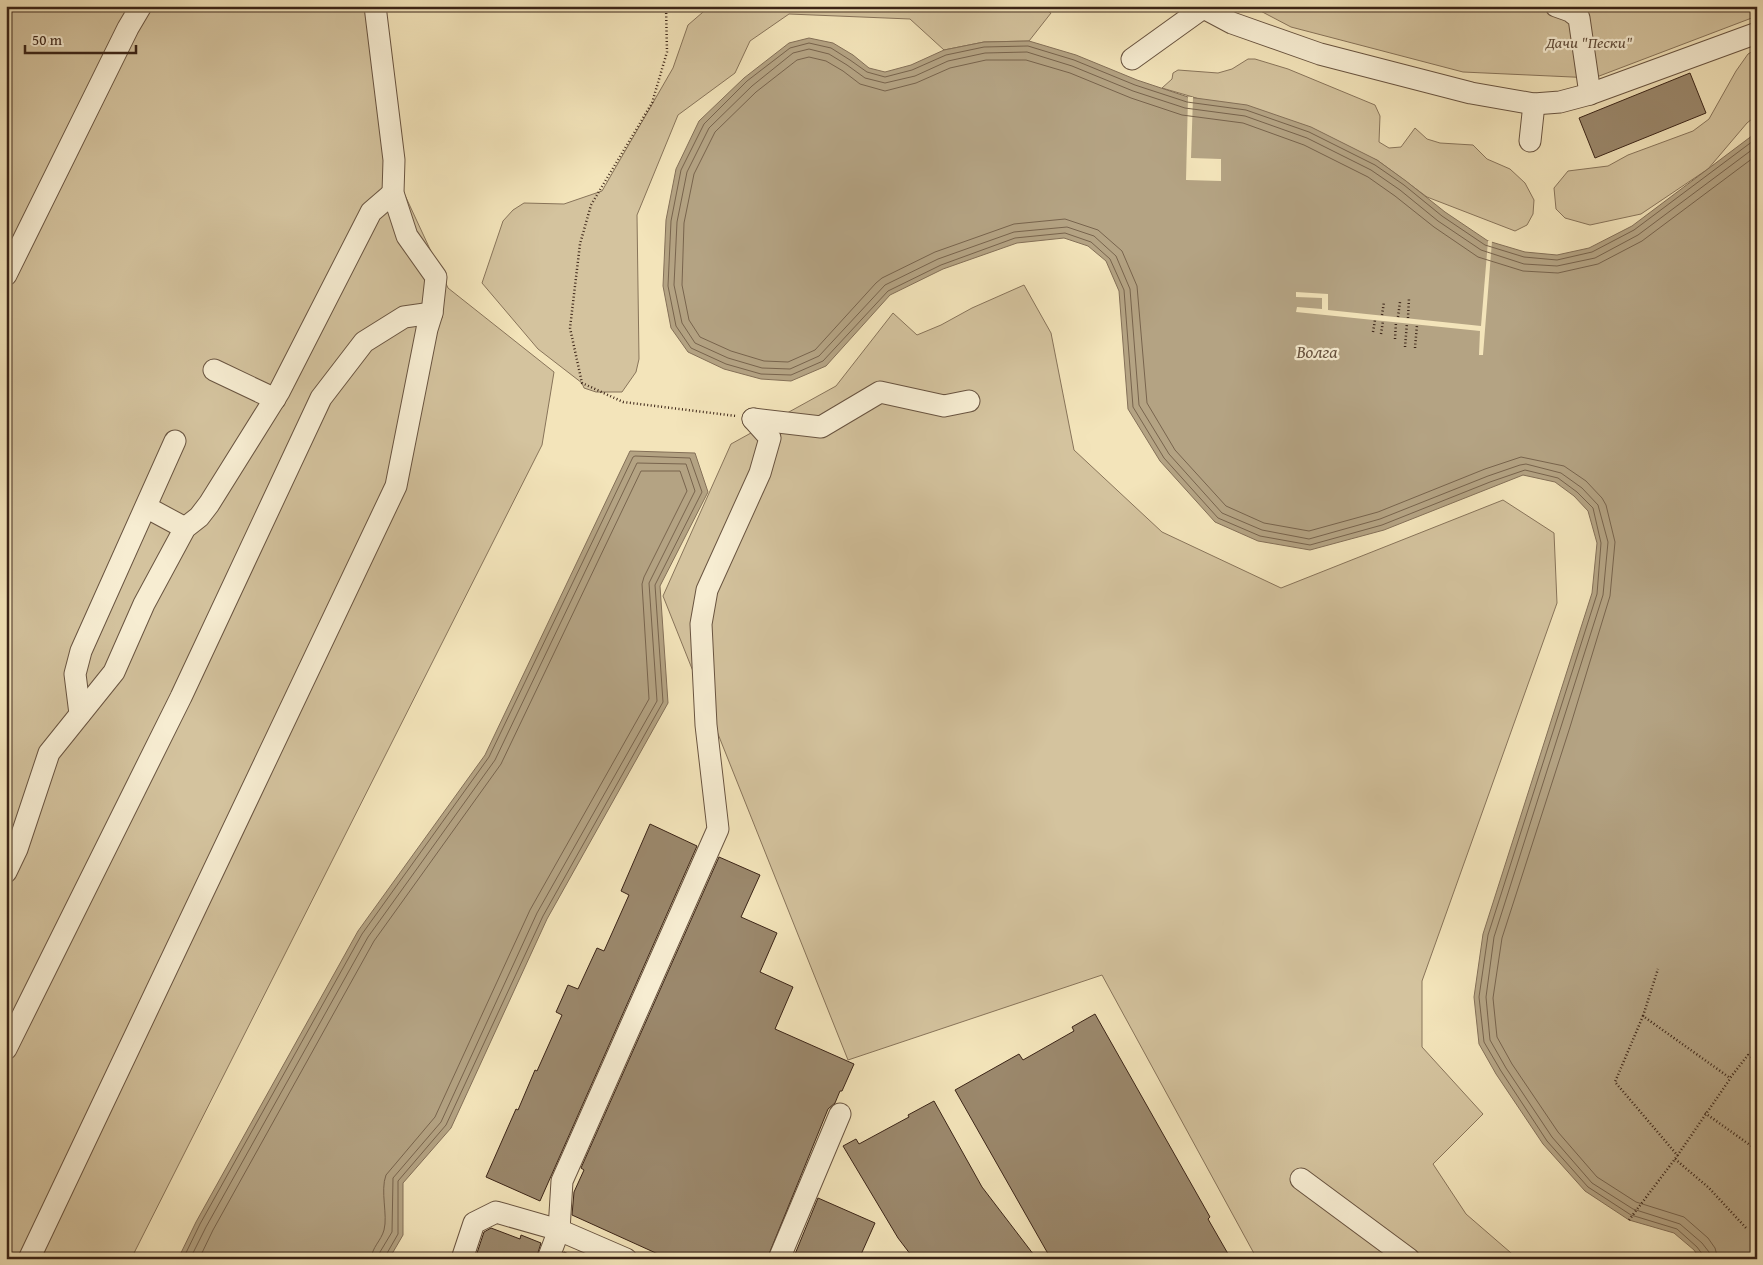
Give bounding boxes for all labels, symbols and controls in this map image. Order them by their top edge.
scale bar [25,22,136,54]
text: 50 m [32,29,63,50]
park label: Дачи "Пески" [1545,30,1633,54]
water label: Волга [1295,338,1338,365]

